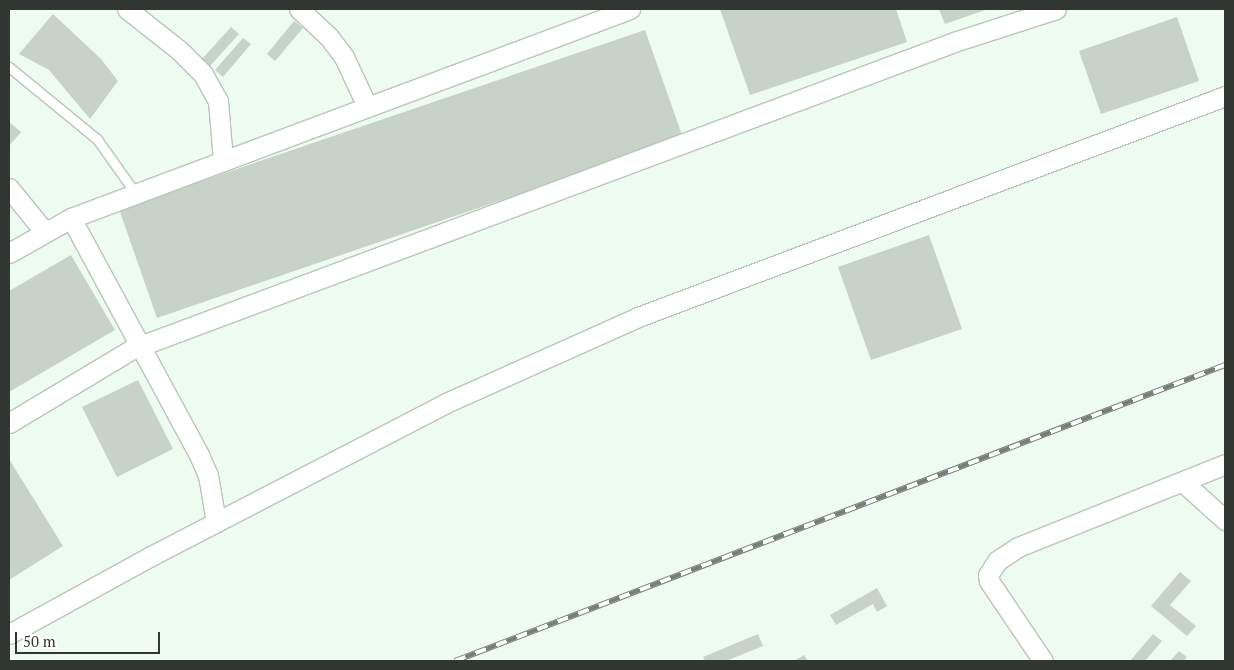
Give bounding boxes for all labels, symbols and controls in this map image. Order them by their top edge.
scale bar [18,622,162,654]
text: 50 m [23,631,56,651]

